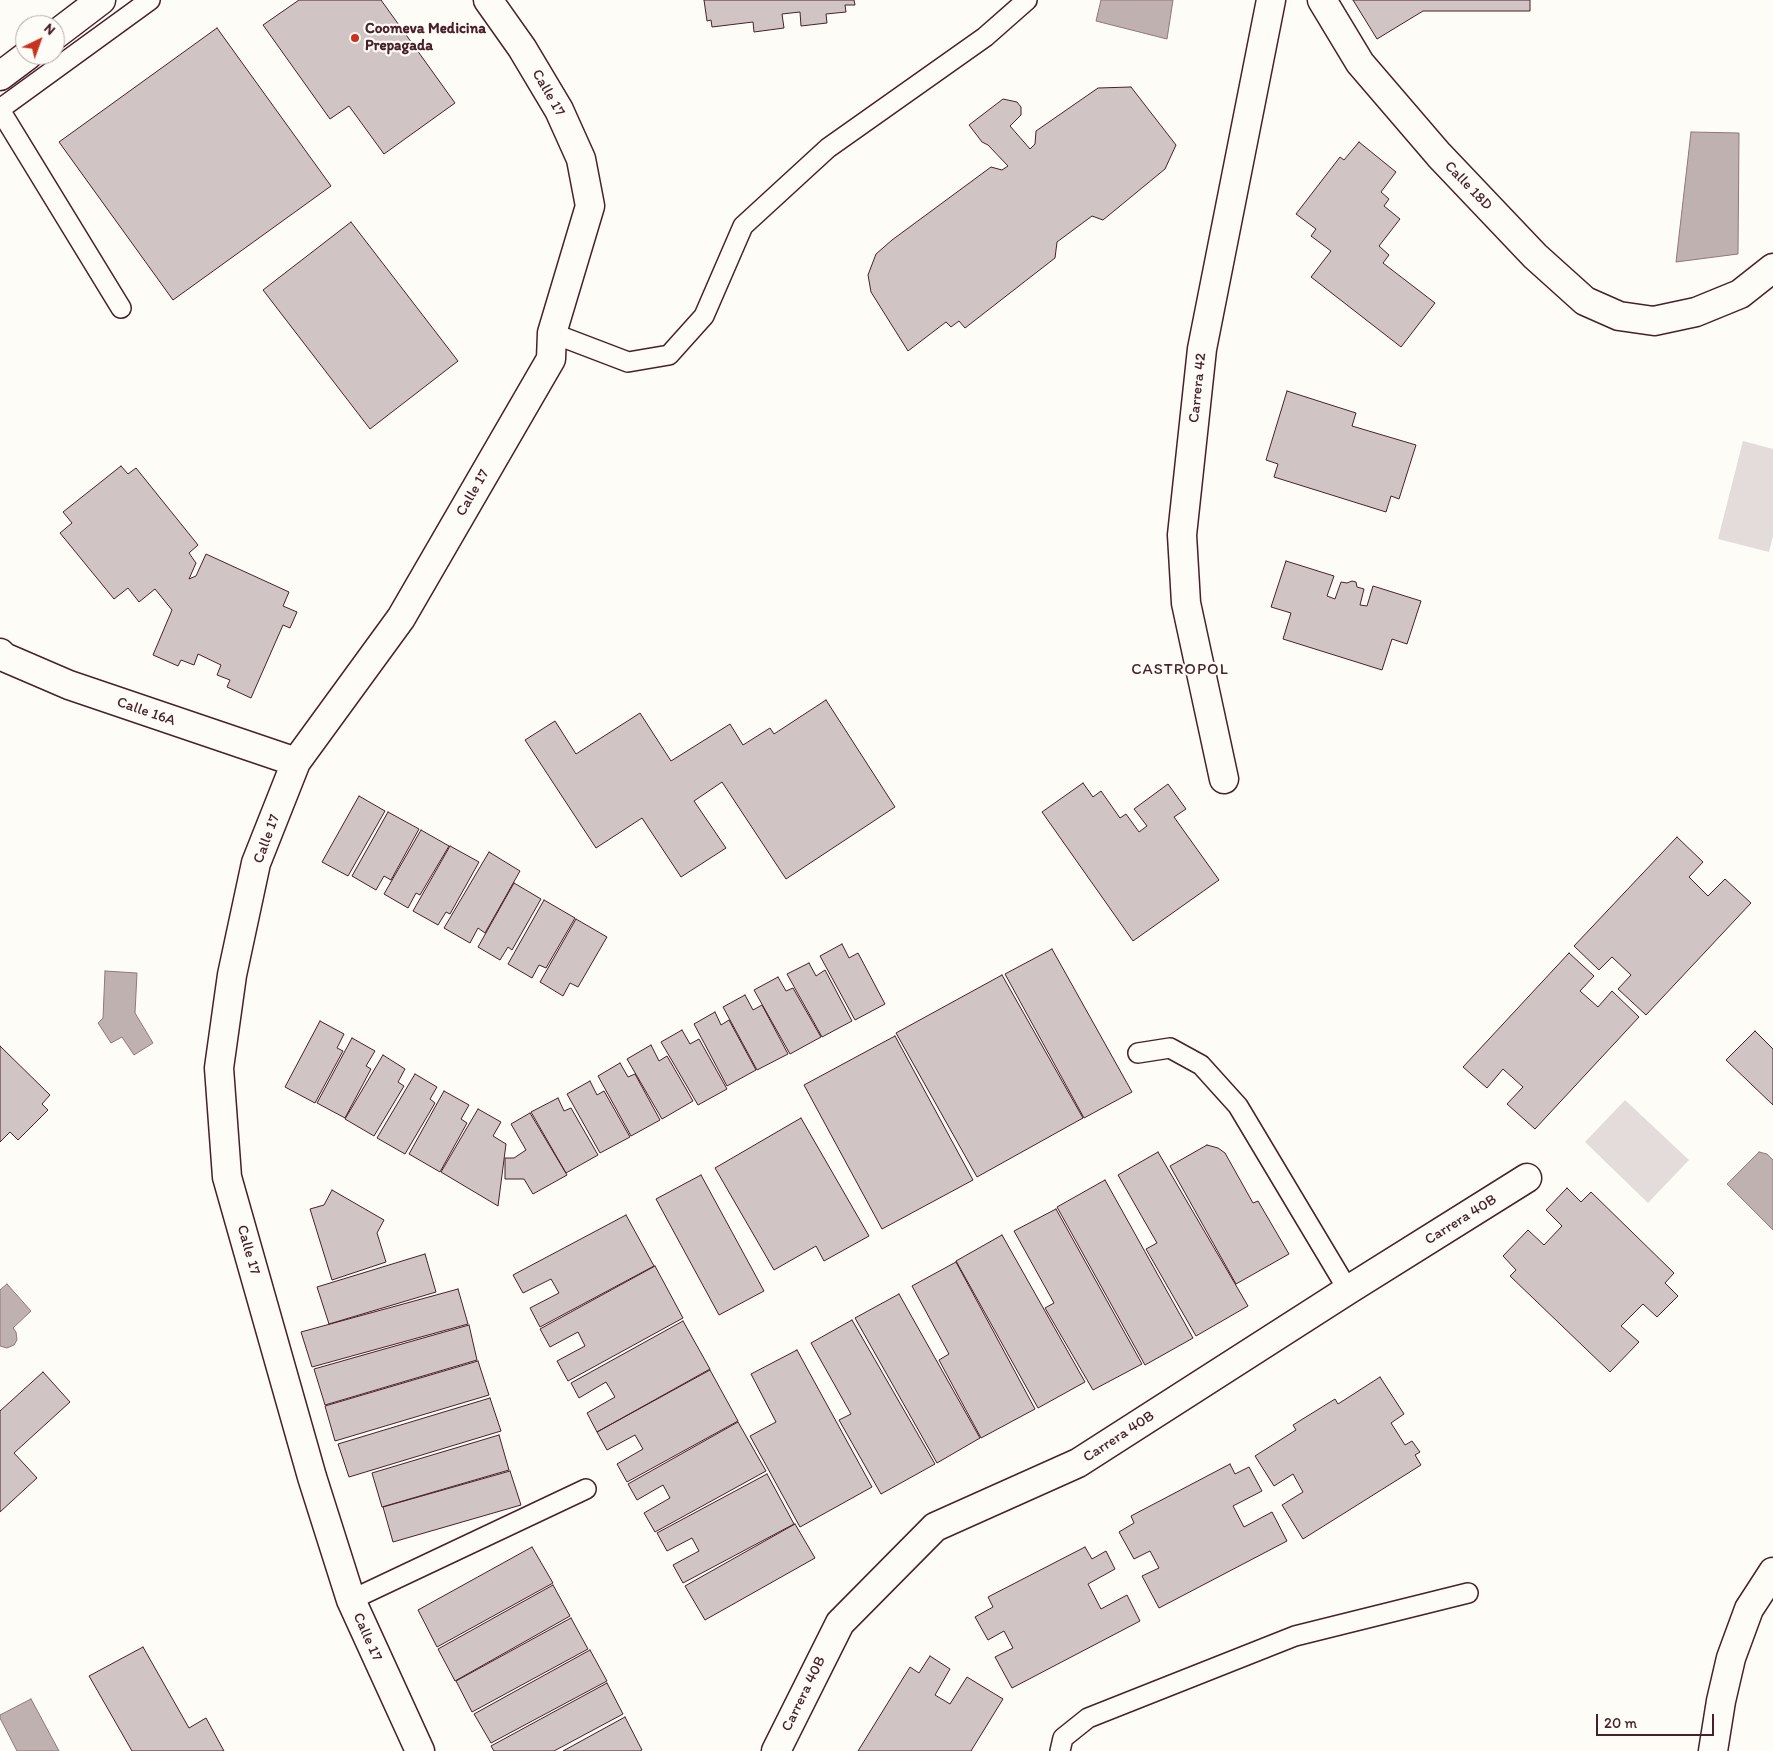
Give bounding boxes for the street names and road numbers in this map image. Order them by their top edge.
street label: Calle 17 [527,66,569,120]
street label: Calle 18D [1440,158,1496,214]
street label: Carrera 42 [1185,352,1211,424]
street label: Calle 17 [452,466,494,520]
street label: Calle 16A [114,694,178,730]
street label: Calle 17 [250,812,284,866]
street label: Carrera 40B [1422,1191,1500,1249]
street label: Calle 17 [232,1223,264,1277]
street label: Carrera 40B [1080,1407,1158,1467]
street label: Calle 17 [348,1610,386,1664]
street label: Carrera 40B [778,1654,830,1734]

